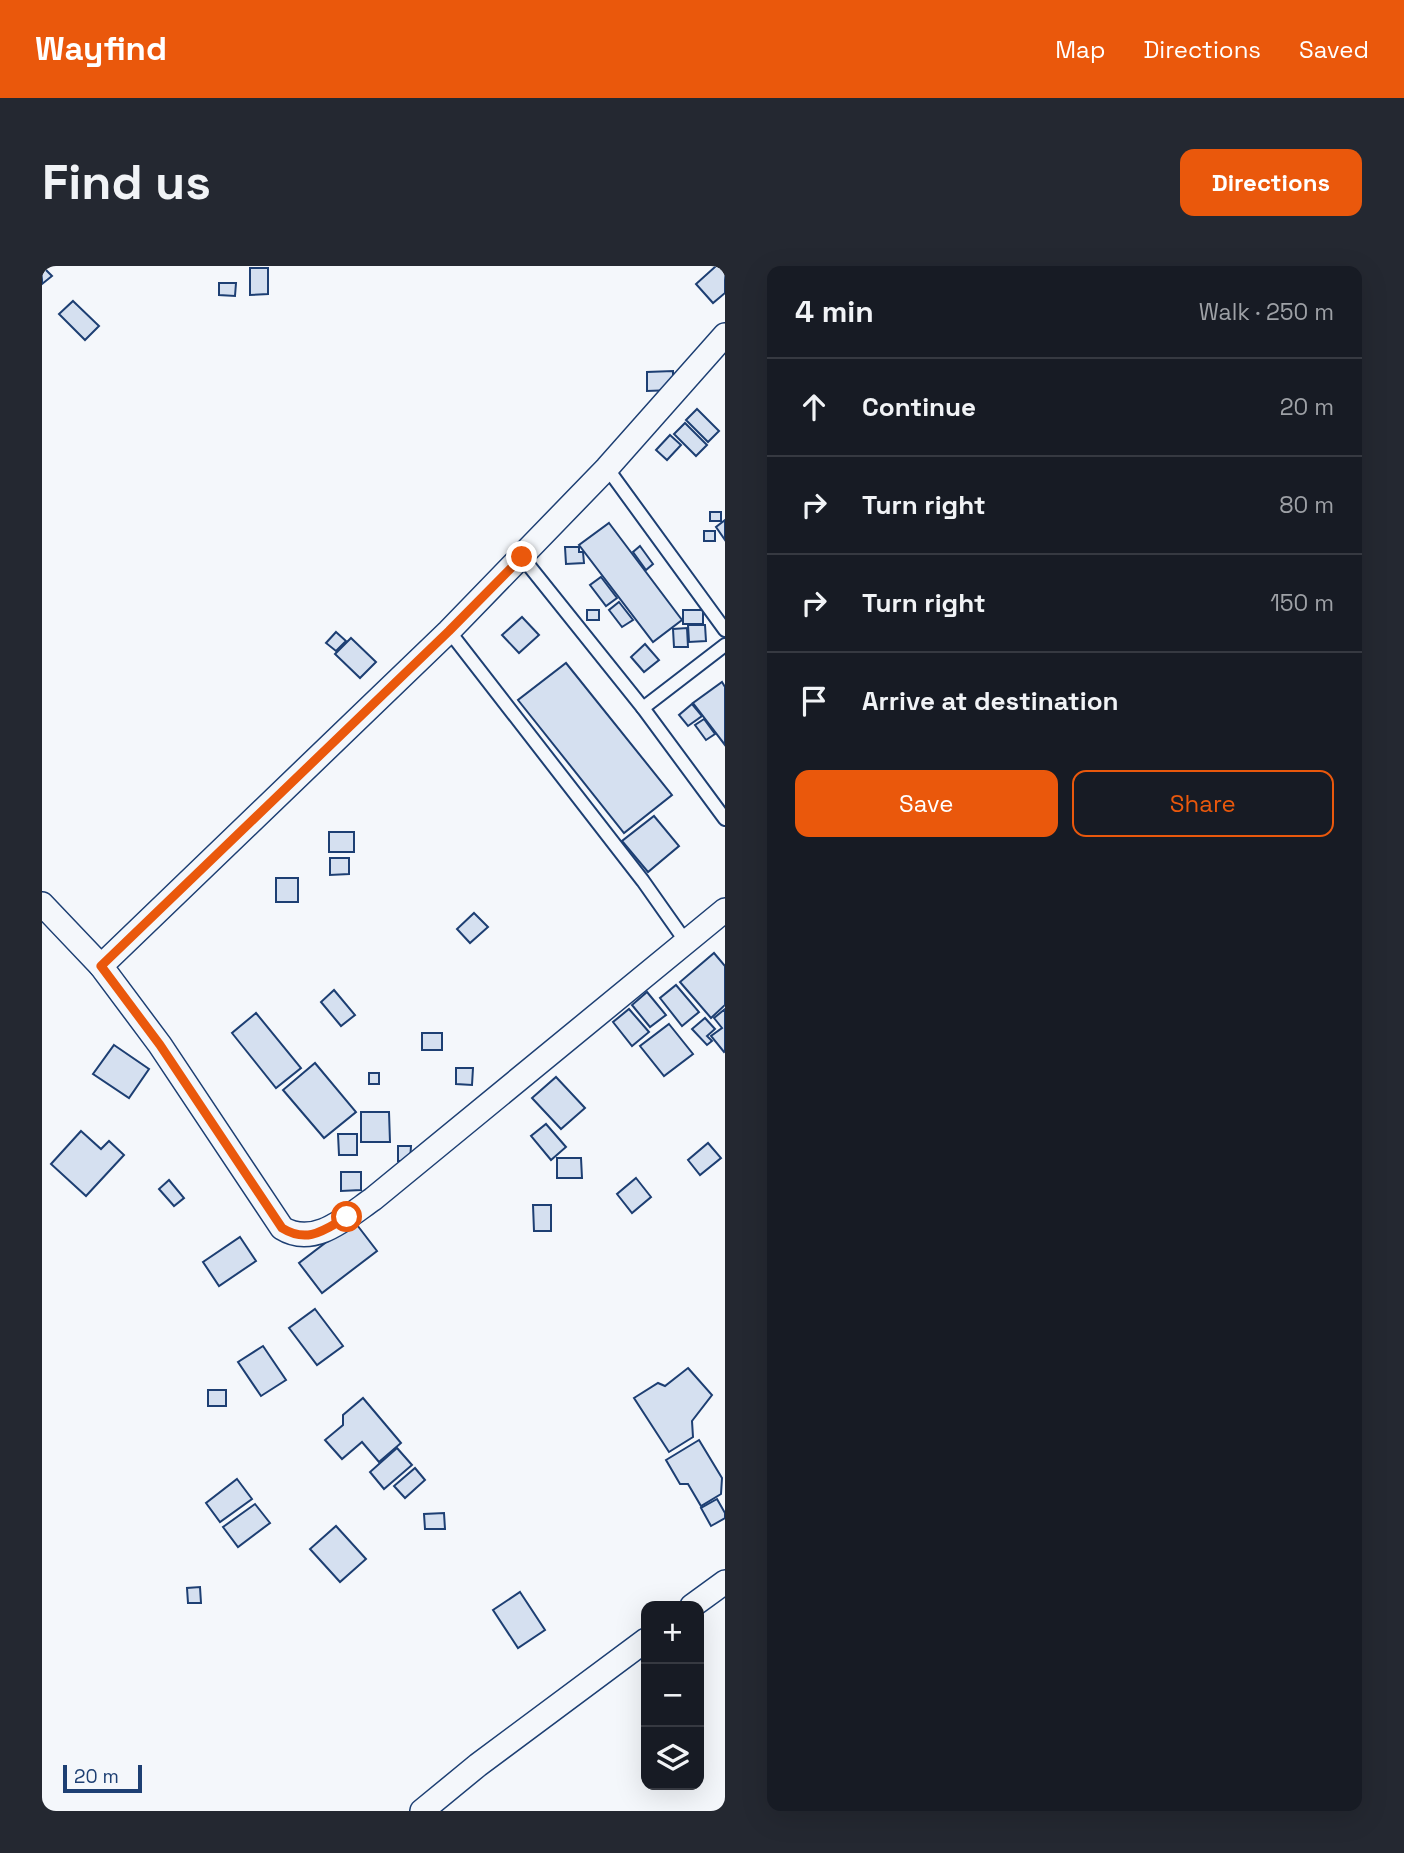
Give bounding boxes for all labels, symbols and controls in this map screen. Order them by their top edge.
text: Wayfind [35,28,167,70]
text: Map [1055,34,1105,65]
text: Directions [1143,34,1261,65]
text: Saved [1299,34,1369,65]
button: Directions [1180,149,1362,216]
text: Find us [42,151,211,213]
text: 4 min [795,292,874,331]
text: Walk · 250 m [1199,297,1334,327]
icon: ahead [795,388,833,426]
text: Continue [862,390,976,424]
text: 20 m [1280,392,1334,422]
icon: right [795,486,833,524]
text: Turn right [862,488,986,522]
text: 80 m [1279,490,1334,520]
route end [506,541,537,572]
icon: right [795,584,833,622]
text: Turn right [862,586,986,620]
text: 150 m [1270,588,1334,618]
icon: arrive [795,682,833,720]
text: Arrive at destination [862,684,1119,718]
button: Save [795,770,1058,837]
button: Share [1072,770,1334,837]
route start [331,1201,362,1232]
map controls [641,1601,704,1790]
button: + [641,1601,704,1664]
button: − [641,1664,704,1727]
button: layers [641,1727,704,1790]
scale bar [63,1762,142,1794]
text: 20 m [74,1764,119,1789]

